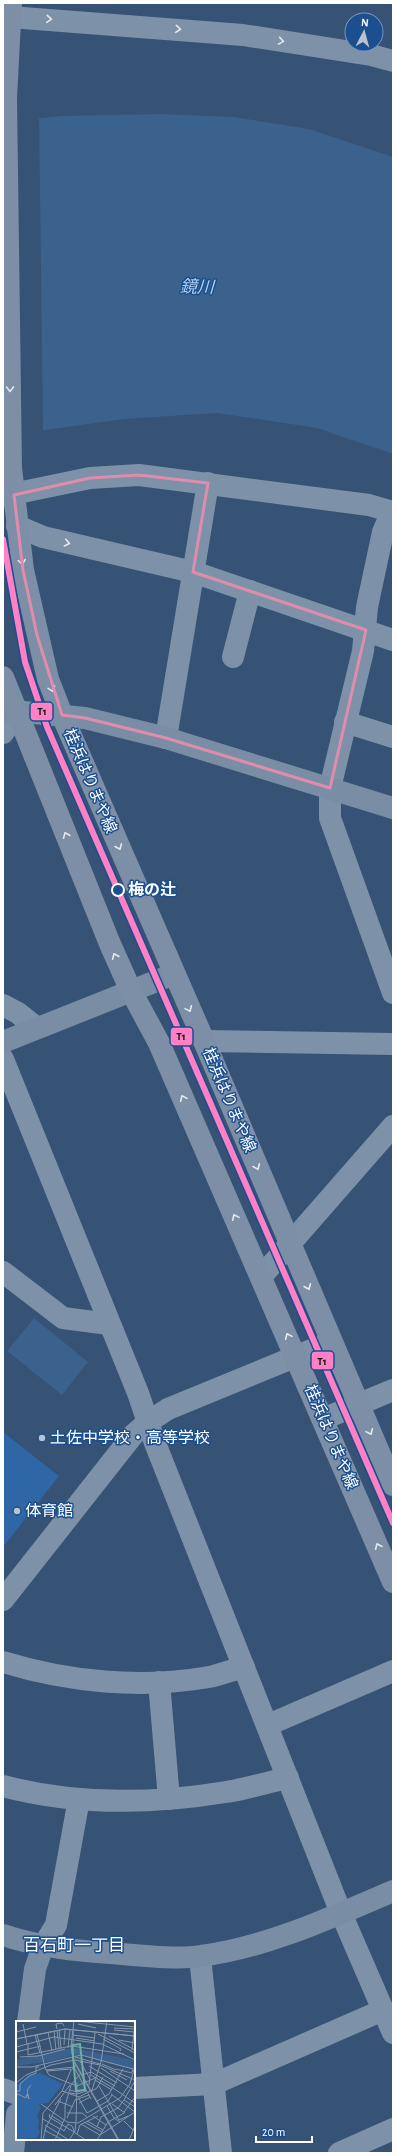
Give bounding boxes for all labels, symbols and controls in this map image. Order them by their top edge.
north arrow [344,12,384,52]
one-way arrow [46,14,52,23]
text: N [361,17,369,28]
one-way arrow [175,24,181,33]
one-way arrow [278,36,285,45]
water label: 鏡川 [180,277,216,296]
one-way arrow [6,386,14,392]
one-way arrow [64,538,70,546]
one-way arrow [17,559,26,565]
one-way arrow [47,685,56,692]
line badge: T1 [30,702,53,721]
text: T1 [37,706,47,717]
street label: 桂浜はりまや線 [61,726,120,836]
one-way arrow [63,832,71,839]
one-way arrow [114,843,122,851]
place label: 梅の辻 [128,881,176,898]
marker: 梅の辻 [111,883,125,897]
one-way arrow [112,952,120,960]
one-way arrow [185,1006,193,1013]
line badge: T1 [170,1027,193,1046]
text: T1 [176,1031,186,1042]
street label: 桂浜はりまや線 [200,1045,259,1155]
one-way arrow [180,1095,188,1103]
one-way arrow [253,1164,261,1171]
one-way arrow [232,1214,240,1222]
one-way arrow [303,1283,311,1291]
one-way arrow [284,1333,292,1340]
line badge: T1 [311,1351,334,1370]
text: T1 [317,1356,327,1367]
street label: 桂浜はりまや線 [302,1382,361,1492]
one-way arrow [365,1428,373,1436]
place label: 土佐中学校・高等学校 [50,1429,210,1446]
marker: 土佐中学校・高等学校 [37,1433,47,1443]
place label: 体育館 [25,1502,73,1519]
marker: 体育館 [12,1506,22,1516]
one-way arrow [374,1542,382,1549]
district label: 百石町一丁目 [23,1937,125,1954]
inset map [16,2021,135,2140]
scale bar [256,2118,312,2144]
text: 20 m [262,2126,285,2138]

